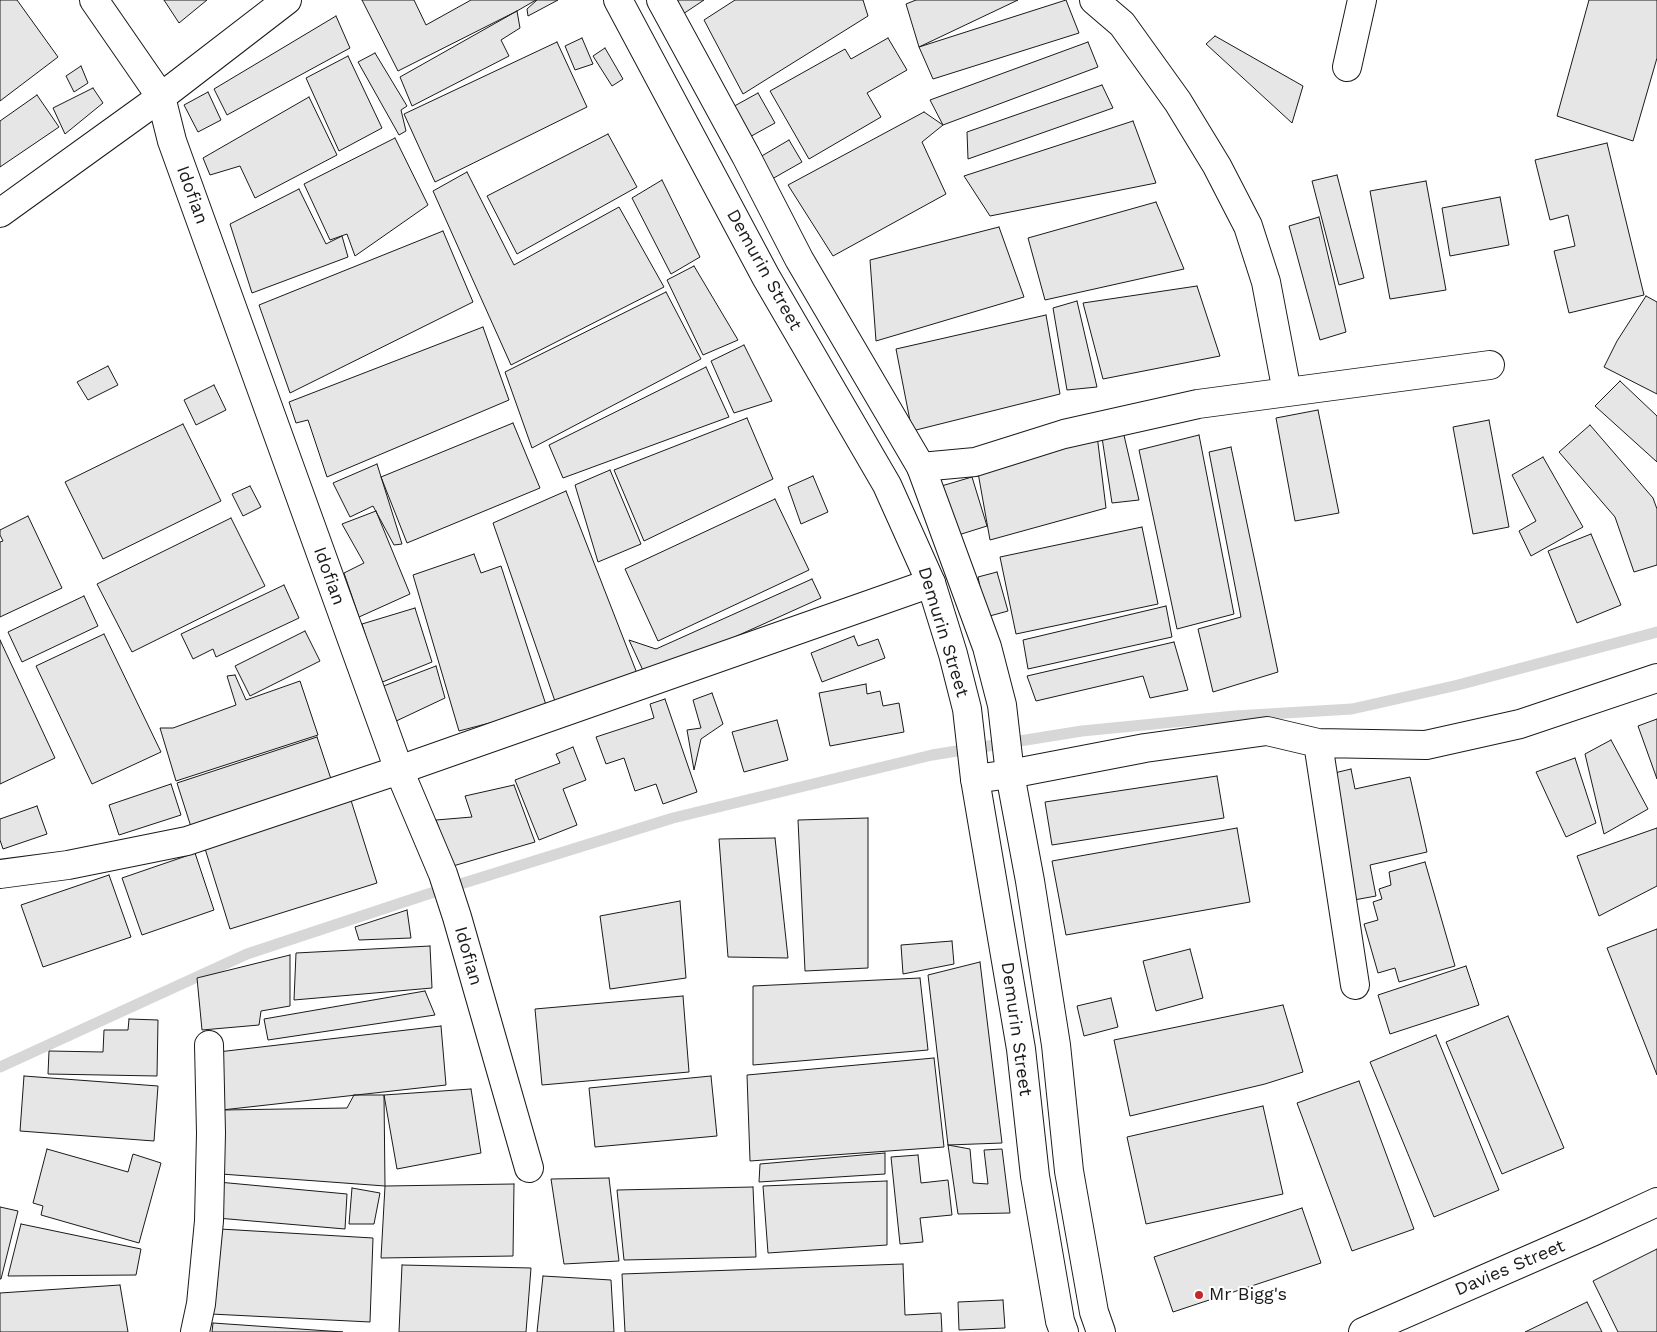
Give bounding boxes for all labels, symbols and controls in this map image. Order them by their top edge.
street label: Idofian [172,163,212,227]
street label: Demurin Street [722,206,806,334]
street label: Idofian [309,544,349,608]
street label: Demurin Street [913,564,973,700]
street label: Idofian [449,924,487,988]
street label: Demurin Street [996,961,1036,1097]
street label: Davies Street [1452,1235,1568,1301]
place label: Mr Bigg's [1209,1284,1287,1306]
marker: Mr Bigg's [1193,1289,1205,1301]

